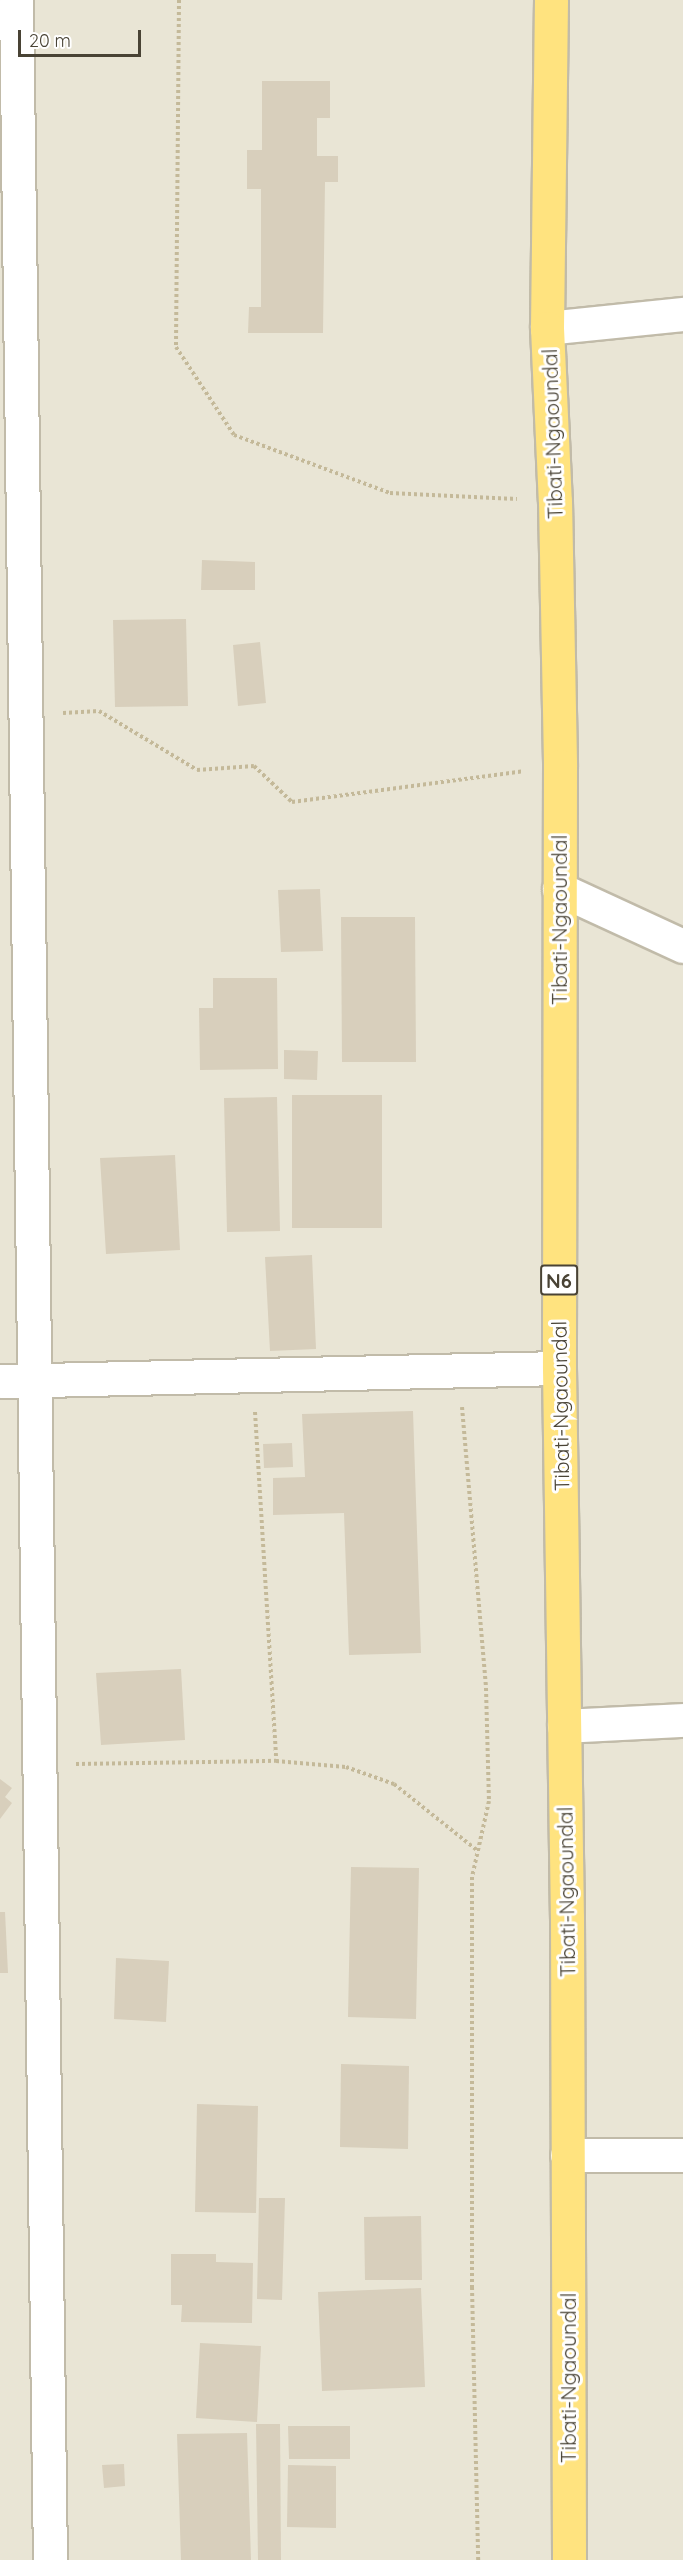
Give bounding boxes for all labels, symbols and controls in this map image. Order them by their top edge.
scale bar [21,18,144,56]
text: 20 m [29,29,71,52]
street label: Tibati-Ngaoundal [536,348,568,520]
street label: Tibati-Ngaoundal [546,835,572,1005]
road number: N6 [540,1263,578,1297]
street label: Tibati-Ngaoundal [546,1321,574,1491]
street label: Tibati-Ngaoundal [552,1807,580,1977]
street label: Tibati-Ngaoundal [555,2293,581,2463]

